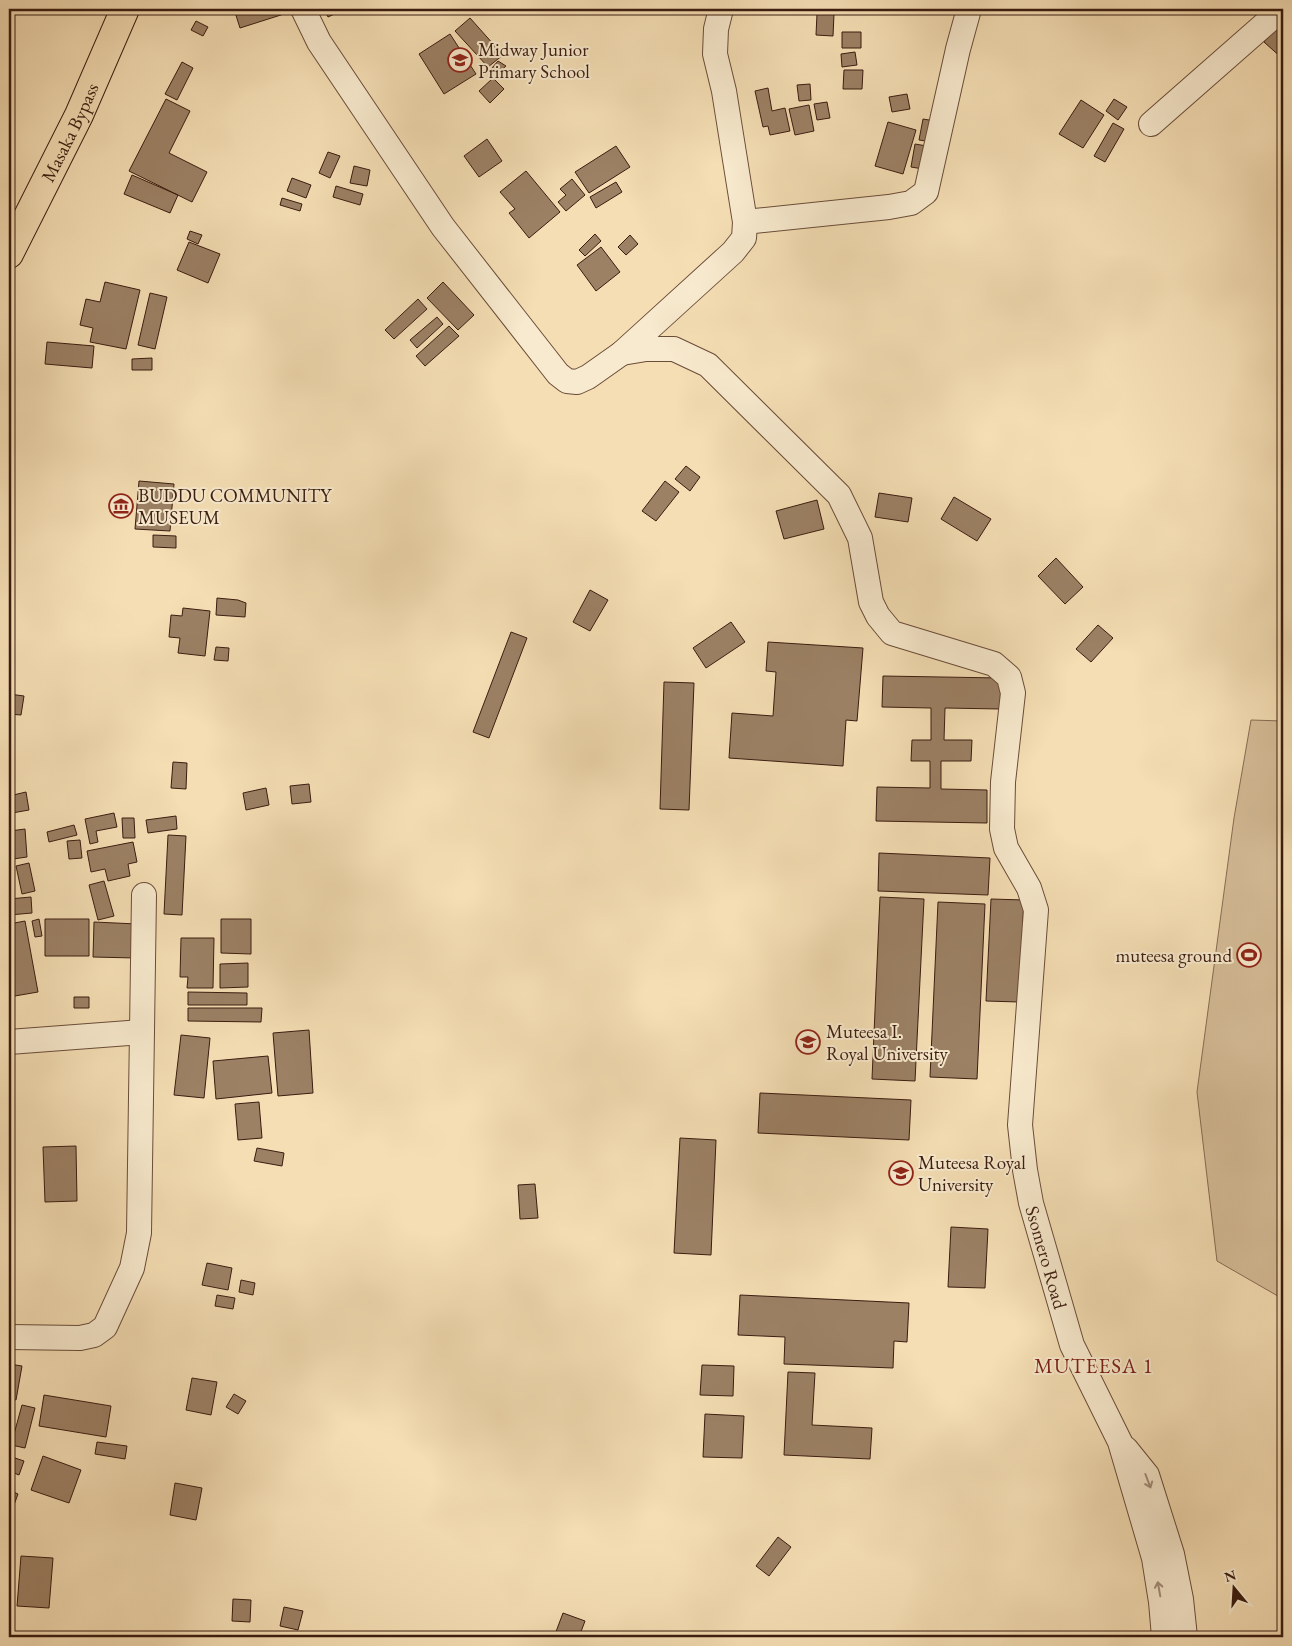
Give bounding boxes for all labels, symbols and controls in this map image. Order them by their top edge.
place label: Midway Junior Primary School [478,37,590,84]
school or university icon: Midway Junior Primary School [447,47,473,73]
street label: Masaka Bypass [35,79,104,186]
place label: BUDDU COMMUNITY MUSEUM [138,483,332,530]
museum icon: BUDDU COMMUNITY MUSEUM [108,493,134,519]
sports icon: muteesa ground [1236,942,1262,968]
place label: muteesa ground [1115,943,1232,968]
place label: Muteesa I. Royal University [826,1019,949,1066]
school or university icon: Muteesa I. Royal University [795,1029,821,1055]
place label: Muteesa Royal University [918,1150,1026,1197]
school or university icon: Muteesa Royal University [888,1160,914,1186]
street label: Ssomero Road [1020,1203,1073,1312]
district label: MUTEESA 1 [1034,1352,1154,1379]
one-way arrow [1144,1473,1153,1489]
north arrow [1210,1564,1260,1614]
text: N [1222,1565,1239,1586]
one-way arrow [1154,1581,1164,1597]

